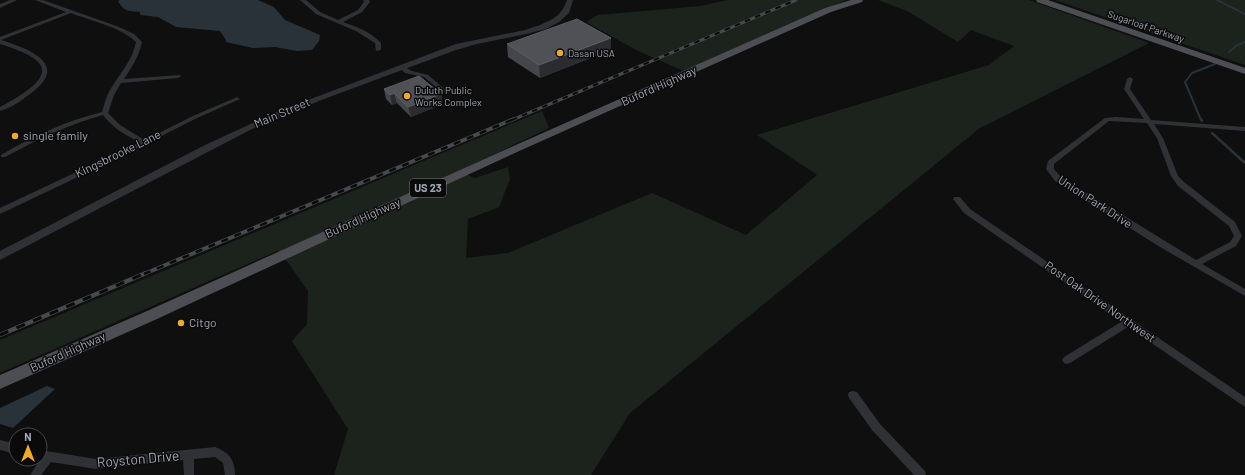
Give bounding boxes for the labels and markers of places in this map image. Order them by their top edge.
place label: Dasan USA [568,47,615,59]
marker: Dasan USA [555,48,565,58]
place label: Duluth Public Works Complex [415,84,482,108]
marker: Duluth Public Works Complex [402,91,412,101]
place label: single family [23,128,88,142]
marker: single family [10,131,20,141]
place label: Citgo [189,315,217,329]
marker: Citgo [176,318,186,328]

